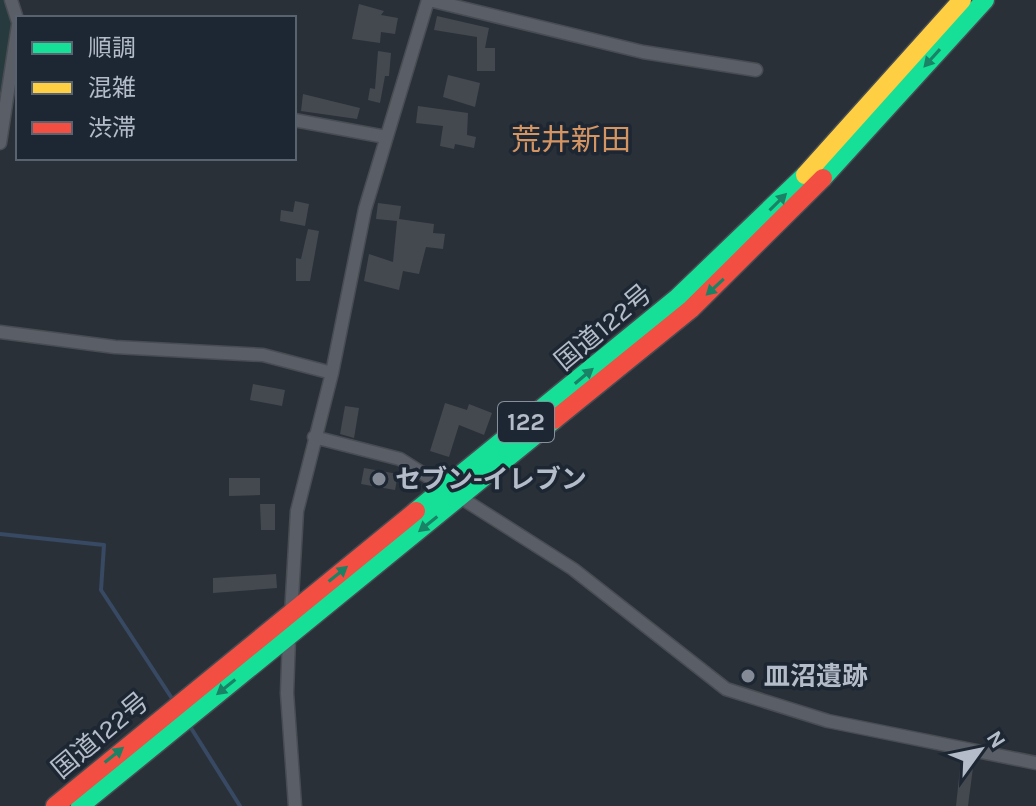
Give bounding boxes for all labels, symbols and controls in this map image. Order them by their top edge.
legend [16,16,296,160]
text: 順調 [88,34,136,62]
one-way arrow [924,48,942,67]
text: 混雑 [88,74,136,102]
text: 渋滞 [88,114,136,142]
district label: 荒井新田 [511,122,631,158]
one-way arrow [768,193,786,212]
one-way arrow [706,277,725,295]
street label: 国道122号 [549,278,658,377]
one-way arrow [574,368,594,385]
road number: 122 [498,402,554,442]
place label: セブン-イレブン [395,464,587,495]
marker: セブン-イレブン [370,470,388,488]
one-way arrow [418,515,438,532]
one-way arrow [328,566,348,583]
place label: 皿沼遺跡 [764,661,868,692]
marker: 皿沼遺跡 [739,667,757,685]
one-way arrow [216,678,236,695]
street label: 国道122号 [46,686,155,785]
north arrow [940,710,1020,790]
text: N [981,726,1011,753]
one-way arrow [104,747,124,764]

